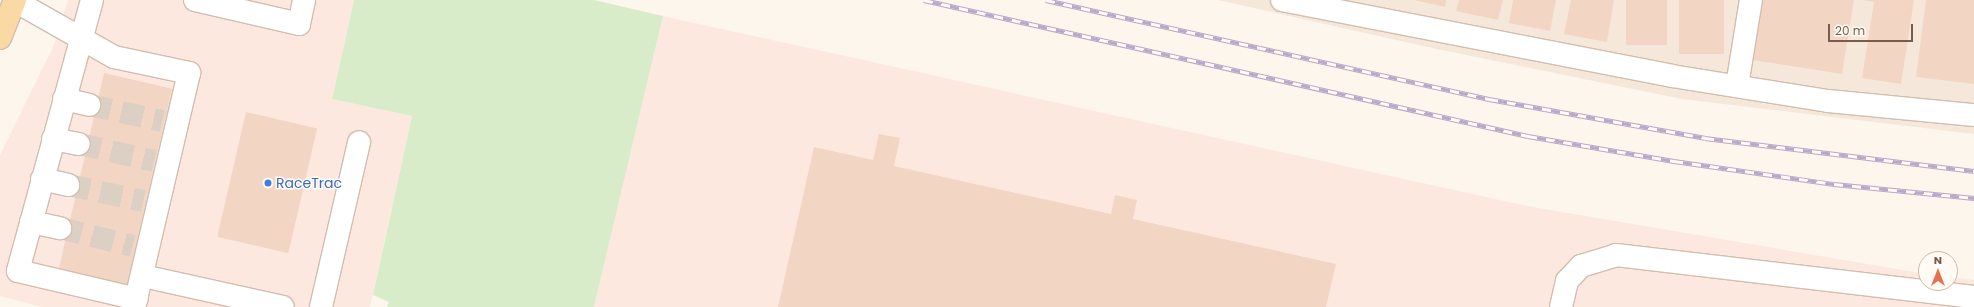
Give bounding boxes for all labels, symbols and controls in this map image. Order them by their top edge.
scale bar [1830,16,1915,42]
text: 20 m [1835,22,1865,39]
place label: RaceTrac [276,175,342,191]
marker: RaceTrac [263,178,273,188]
north arrow [1918,251,1958,291]
text: N [1934,252,1942,268]

